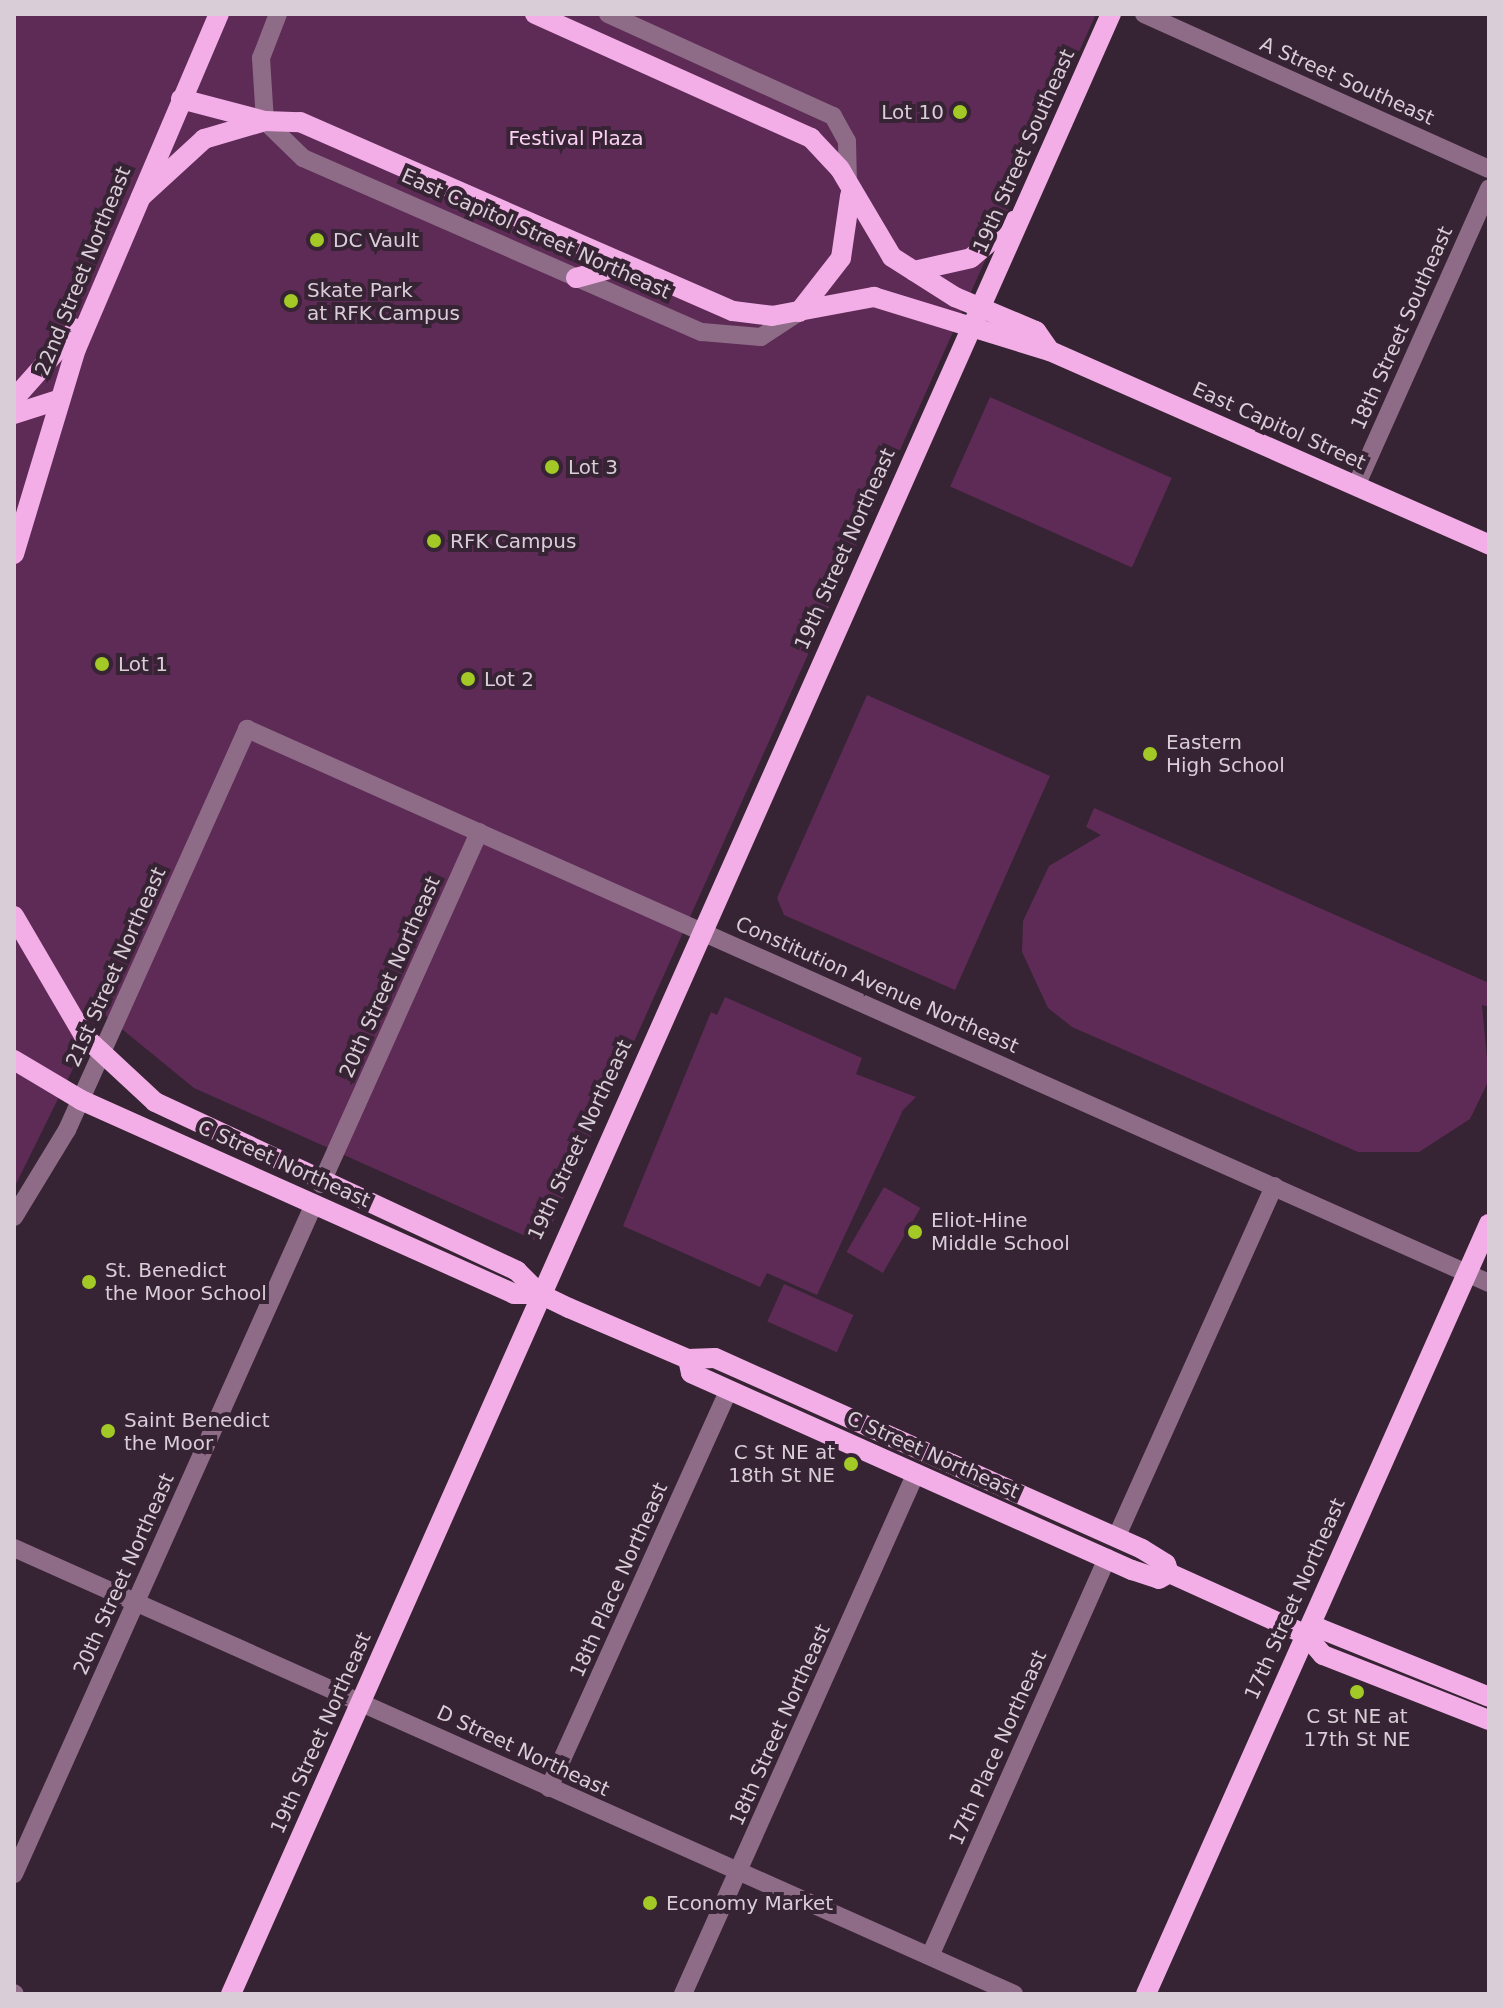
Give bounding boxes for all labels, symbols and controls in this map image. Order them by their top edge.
street label: A Street Southeast [1256,32,1438,130]
street label: 19th Street Southeast [968,45,1080,257]
place label: Lot 10 [881,100,944,124]
marker: Lot 10 [951,103,969,121]
park label: Festival Plaza [508,126,644,150]
street label: 22nd Street Northeast [30,163,136,379]
street label: East Capitol Street Northeast [398,164,674,304]
street label: 18th Street Southeast [1346,222,1458,434]
place label: DC Vault [333,228,419,252]
marker: DC Vault [308,231,326,249]
place label: Skate Park at RFK Campus [307,278,460,325]
marker: Skate Park at RFK Campus [282,292,300,310]
street label: East Capitol Street [1189,377,1369,475]
street label: 19th Street Northeast [790,444,900,654]
place label: Lot 3 [568,455,618,479]
marker: Lot 3 [543,458,561,476]
place label: RFK Campus [450,529,576,553]
marker: RFK Campus [425,532,443,550]
place label: Lot 1 [118,652,168,676]
marker: Lot 1 [93,655,111,673]
place label: Lot 2 [484,667,534,691]
marker: Lot 2 [459,670,477,688]
place label: Eastern High School [1166,730,1285,777]
marker: Eastern High School [1141,745,1159,763]
street label: 21st Street Northeast [61,863,171,1071]
street label: 20th Street Northeast [335,872,445,1082]
street label: Constitution Avenue Northeast [732,912,1022,1058]
street label: 19th Street Northeast [523,1036,637,1244]
street label: C Street Northeast [194,1115,374,1213]
place label: Eliot-Hine Middle School [931,1208,1070,1255]
marker: Eliot-Hine Middle School [906,1223,924,1241]
place label: St. Benedict the Moor School [105,1258,267,1305]
marker: St. Benedict the Moor School [80,1273,98,1291]
street label: C Street Northeast [843,1406,1023,1504]
place label: Saint Benedict the Moor [124,1408,269,1455]
marker: Saint Benedict the Moor [99,1422,117,1440]
place label: C St NE at 18th St NE [728,1440,835,1487]
marker: C St NE at 18th St NE [842,1455,860,1473]
street label: 20th Street Northeast [69,1469,179,1679]
street label: 18th Place Northeast [565,1479,673,1681]
street label: 17th Street Northeast [1240,1494,1350,1704]
street label: 18th Street Northeast [725,1620,835,1830]
street label: 19th Street Northeast [266,1628,376,1838]
street label: 17th Place Northeast [944,1647,1052,1849]
marker: C St NE at 17th St NE [1348,1683,1366,1701]
street label: D Street Northeast [433,1700,613,1802]
place label: C St NE at 17th St NE [1304,1704,1410,1751]
place label: Economy Market [666,1891,833,1915]
marker: Economy Market [641,1894,659,1912]

